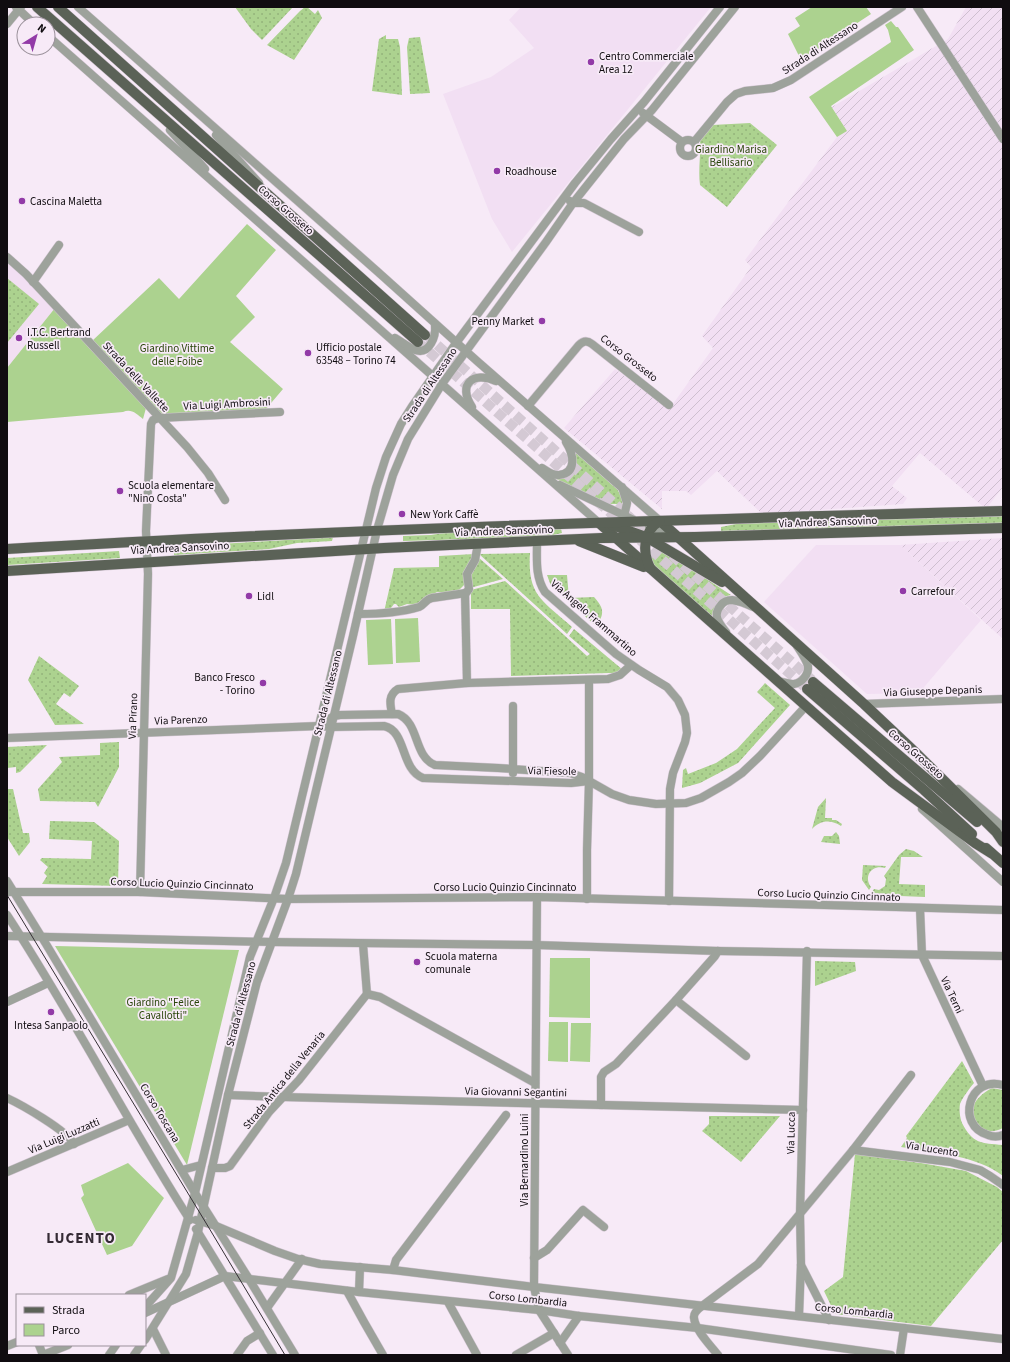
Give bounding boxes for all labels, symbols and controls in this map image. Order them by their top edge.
north arrow [16,16,56,56]
street label: Strada di Altessano [779,18,861,78]
text: N [34,20,49,37]
place label: Centro Commerciale Area 12 [599,49,694,77]
marker: Centro Commerciale Area 12 [586,57,596,67]
park label: Giardino Marisa Bellisario [695,142,767,170]
place label: Roadhouse [505,164,557,179]
marker: Roadhouse [492,166,502,176]
street label: Corso Grosseto [255,182,317,238]
place label: Cascina Maletta [30,194,102,209]
marker: Cascina Maletta [17,196,27,206]
place label: Penny Market [472,314,534,329]
marker: Penny Market [537,316,547,326]
place label: I.T.C. Bertrand Russell [27,325,91,353]
street label: Corso Grosseto [597,331,661,385]
marker: I.T.C. Bertrand Russell [14,333,24,343]
street label: Strada delle Vallette [99,338,173,416]
place label: Ufficio postale 63548 – Torino 74 [316,340,396,368]
park label: Giardino Vittime delle Foibe [140,341,215,369]
street label: Strada di Altessano [399,344,461,426]
marker: Ufficio postale 63548 – Torino 74 [303,348,313,358]
street label: Via Luigi Ambrosini [183,394,271,414]
place label: Scuola elementare "Nino Costa" [128,478,214,506]
marker: Scuola elementare "Nino Costa" [115,486,125,496]
place label: New York Caffè [410,507,479,522]
marker: New York Caffè [397,509,407,519]
street label: Via Andrea Sansovino [778,513,878,531]
street label: Via Andrea Sansovino [454,522,554,540]
street label: Via Andrea Sansovino [130,538,230,558]
street label: Via Angelo Frammartino [547,576,641,660]
place label: Carrefour [911,584,955,599]
marker: Carrefour [898,586,908,596]
place label: Lidl [257,589,274,604]
marker: Lidl [244,591,254,601]
street label: Strada di Altessano [310,649,346,737]
place label: Banco Fresco - Torino [194,670,255,698]
marker: Banco Fresco - Torino [258,678,268,688]
street label: Via Giuseppe Depanis [883,682,983,700]
street label: Via Pirano [125,693,141,739]
street label: Via Parenzo [154,712,208,728]
street label: Corso Grosseto [885,726,947,782]
street label: Via Fiesole [528,763,577,779]
street label: Corso Lucio Quinzio Cincinnato [110,874,254,894]
street label: Corso Lucio Quinzio Cincinnato [433,880,577,895]
street label: Corso Lucio Quinzio Cincinnato [757,885,901,905]
place label: Scuola materna comunale [425,949,497,977]
marker: Scuola materna comunale [412,957,422,967]
street label: Strada di Altessano [222,960,260,1048]
street label: Via Terni [937,974,967,1016]
park label: Giardino "Felice Cavallotti" [127,995,200,1023]
marker: Intesa Sanpaolo [46,1007,56,1017]
place label: Intesa Sanpaolo [14,1018,88,1033]
street label: Strada Antica della Venaria [240,1028,328,1132]
street label: Corso Toscana [136,1081,184,1145]
street label: Via Giovanni Segantini [465,1084,567,1100]
street label: Via Lucca [783,1112,799,1154]
street label: Via Luigi Luzzatti [26,1114,102,1158]
street label: Via Bernardino Luini [517,1114,532,1206]
street label: Via Lucento [905,1137,959,1161]
district label: LUCENTO [46,1228,116,1249]
street label: Corso Lombardia [488,1287,568,1311]
legend [16,1294,146,1346]
street label: Corso Lombardia [814,1299,894,1323]
text: Strada [52,1302,85,1319]
text: Parco [52,1322,80,1339]

